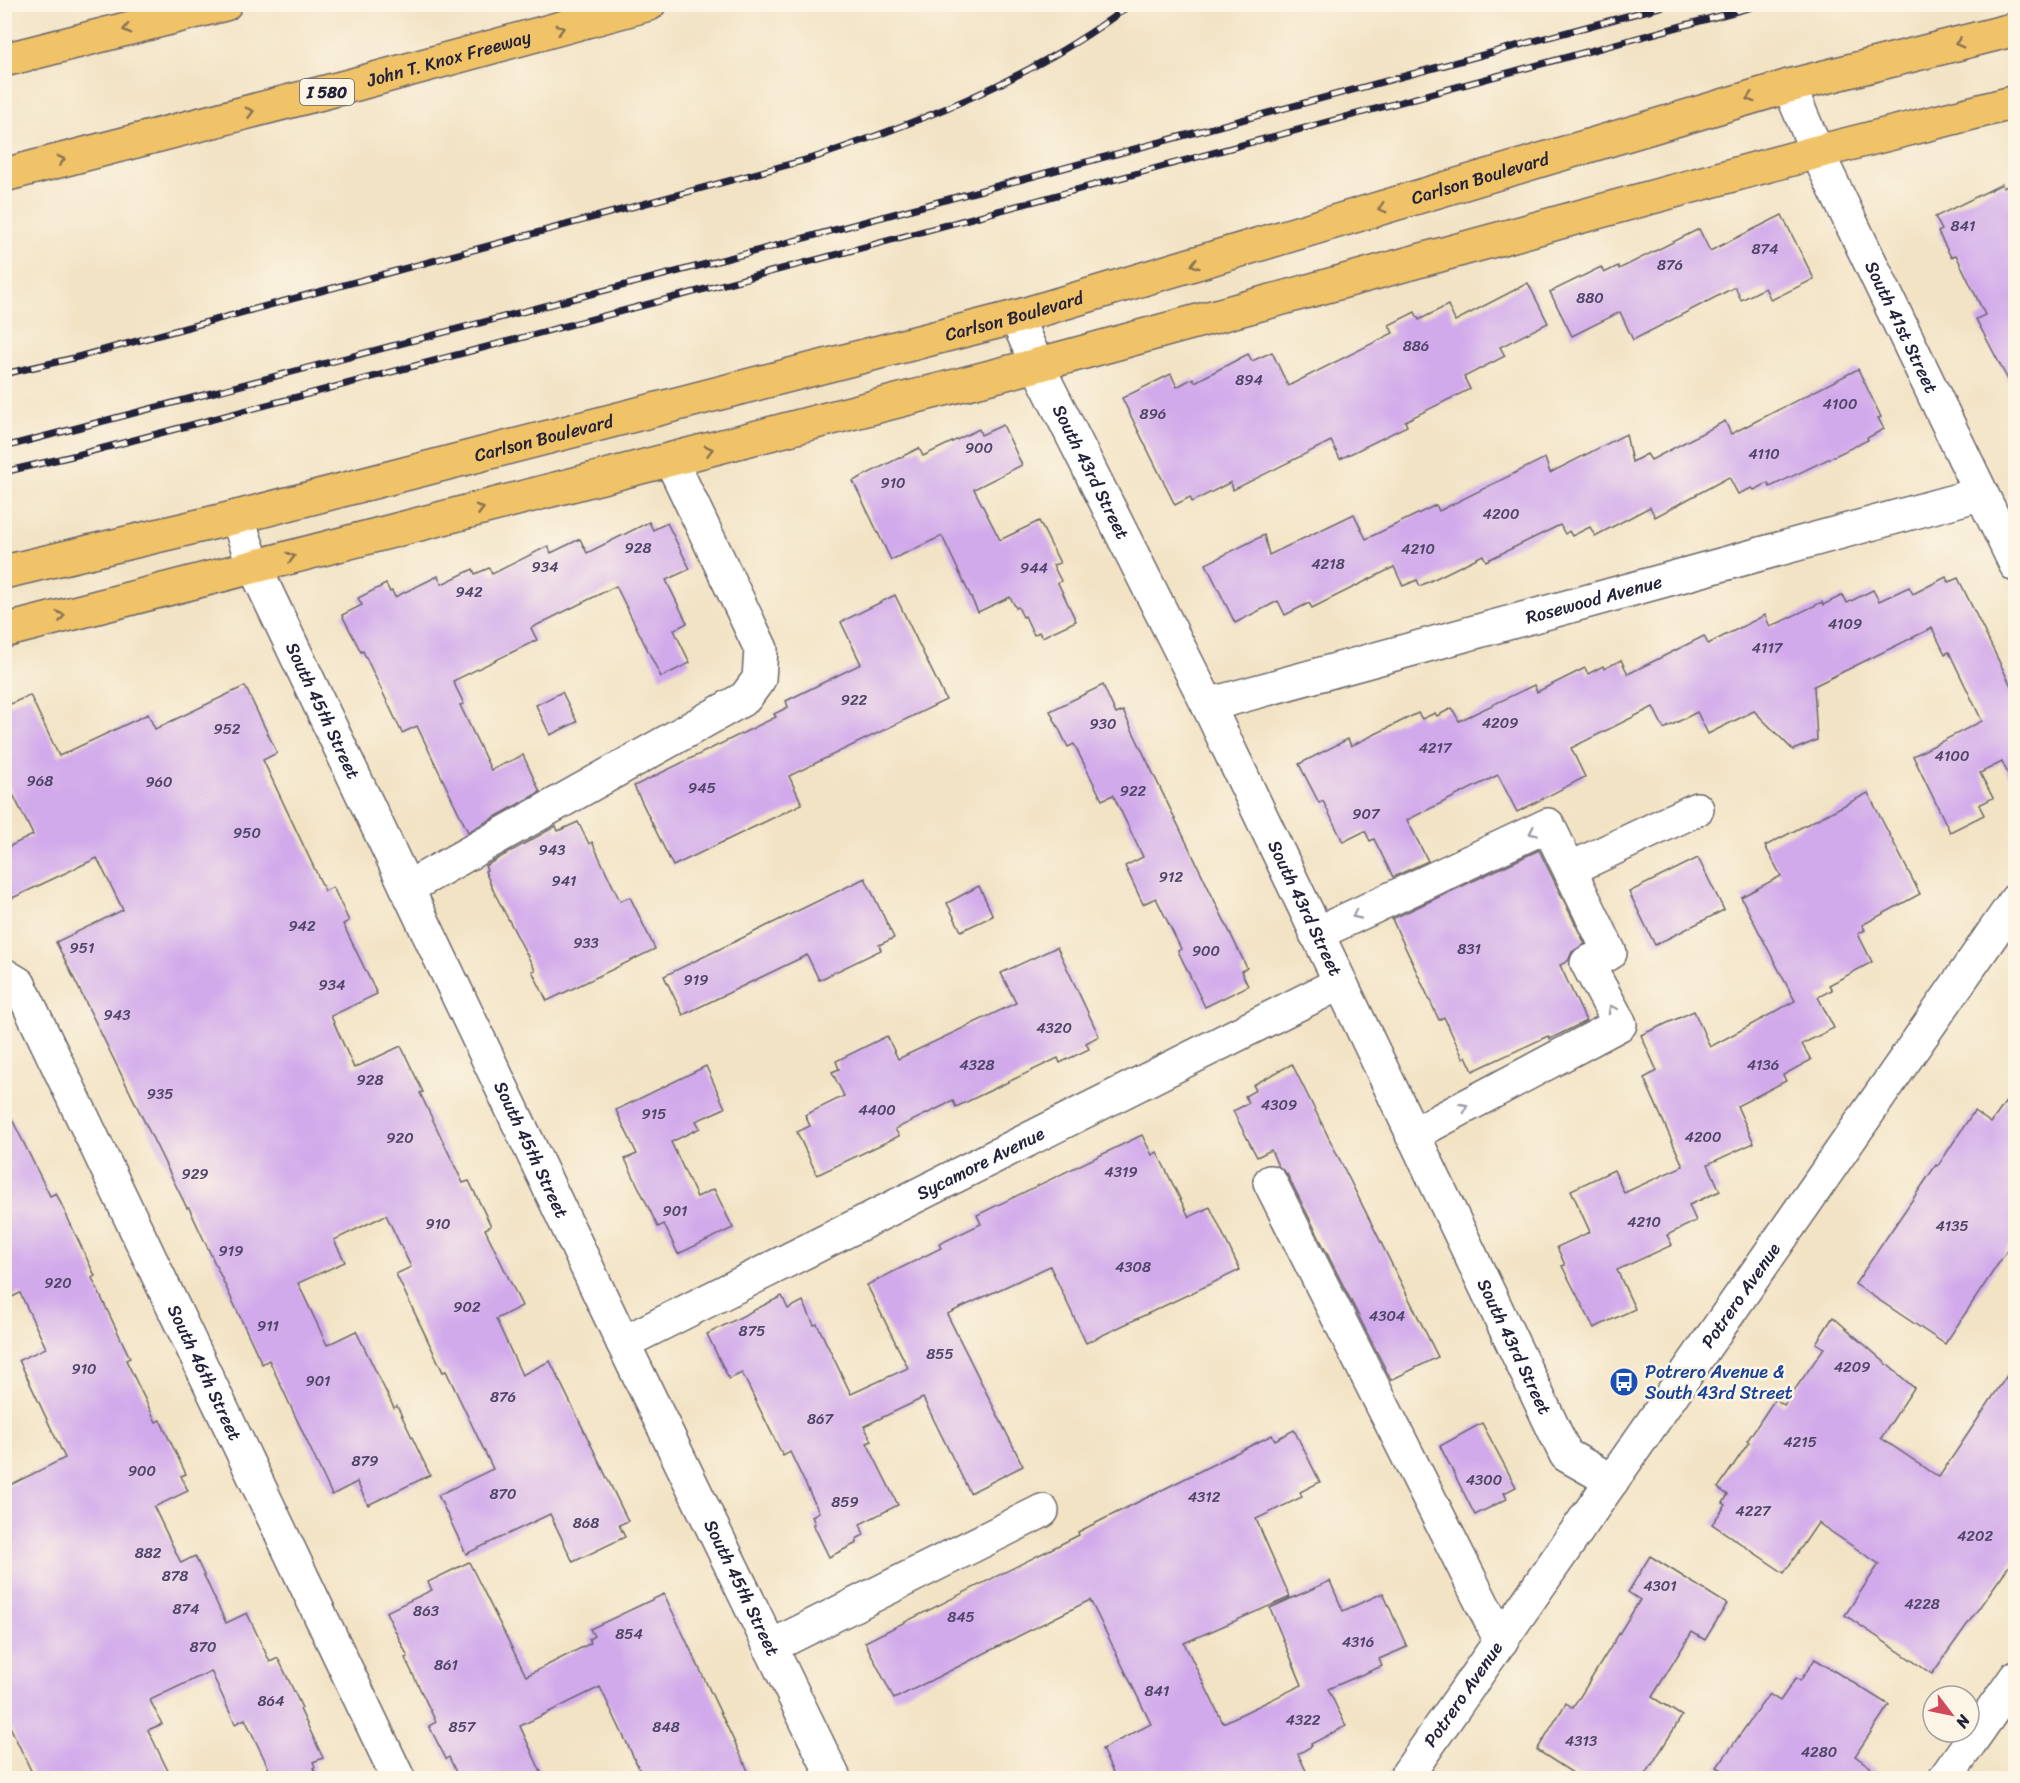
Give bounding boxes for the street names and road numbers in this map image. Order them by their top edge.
street label: John T. Knox Freeway [362,21,535,97]
road number: I 580 [300,79,354,105]
street label: Carlson Boulevard [1407,142,1554,214]
street label: South 41st Street [1856,255,1947,399]
street label: Carlson Boulevard [941,281,1089,351]
street label: South 43rd Street [1043,399,1138,545]
street label: Carlson Boulevard [471,405,618,471]
street label: Rosewood Avenue [1522,566,1666,633]
street label: South 45th Street [276,637,369,785]
street label: South 43rd Street [1259,834,1351,982]
street label: South 45th Street [485,1076,578,1224]
street label: Sycamore Avenue [911,1118,1050,1209]
street label: Potrero Avenue [1693,1235,1789,1355]
street label: South 43rd Street [1468,1273,1561,1420]
street label: South 46th Street [158,1299,251,1446]
street label: South 45th Street [695,1514,789,1662]
street label: Potrero Avenue [1415,1634,1512,1754]

